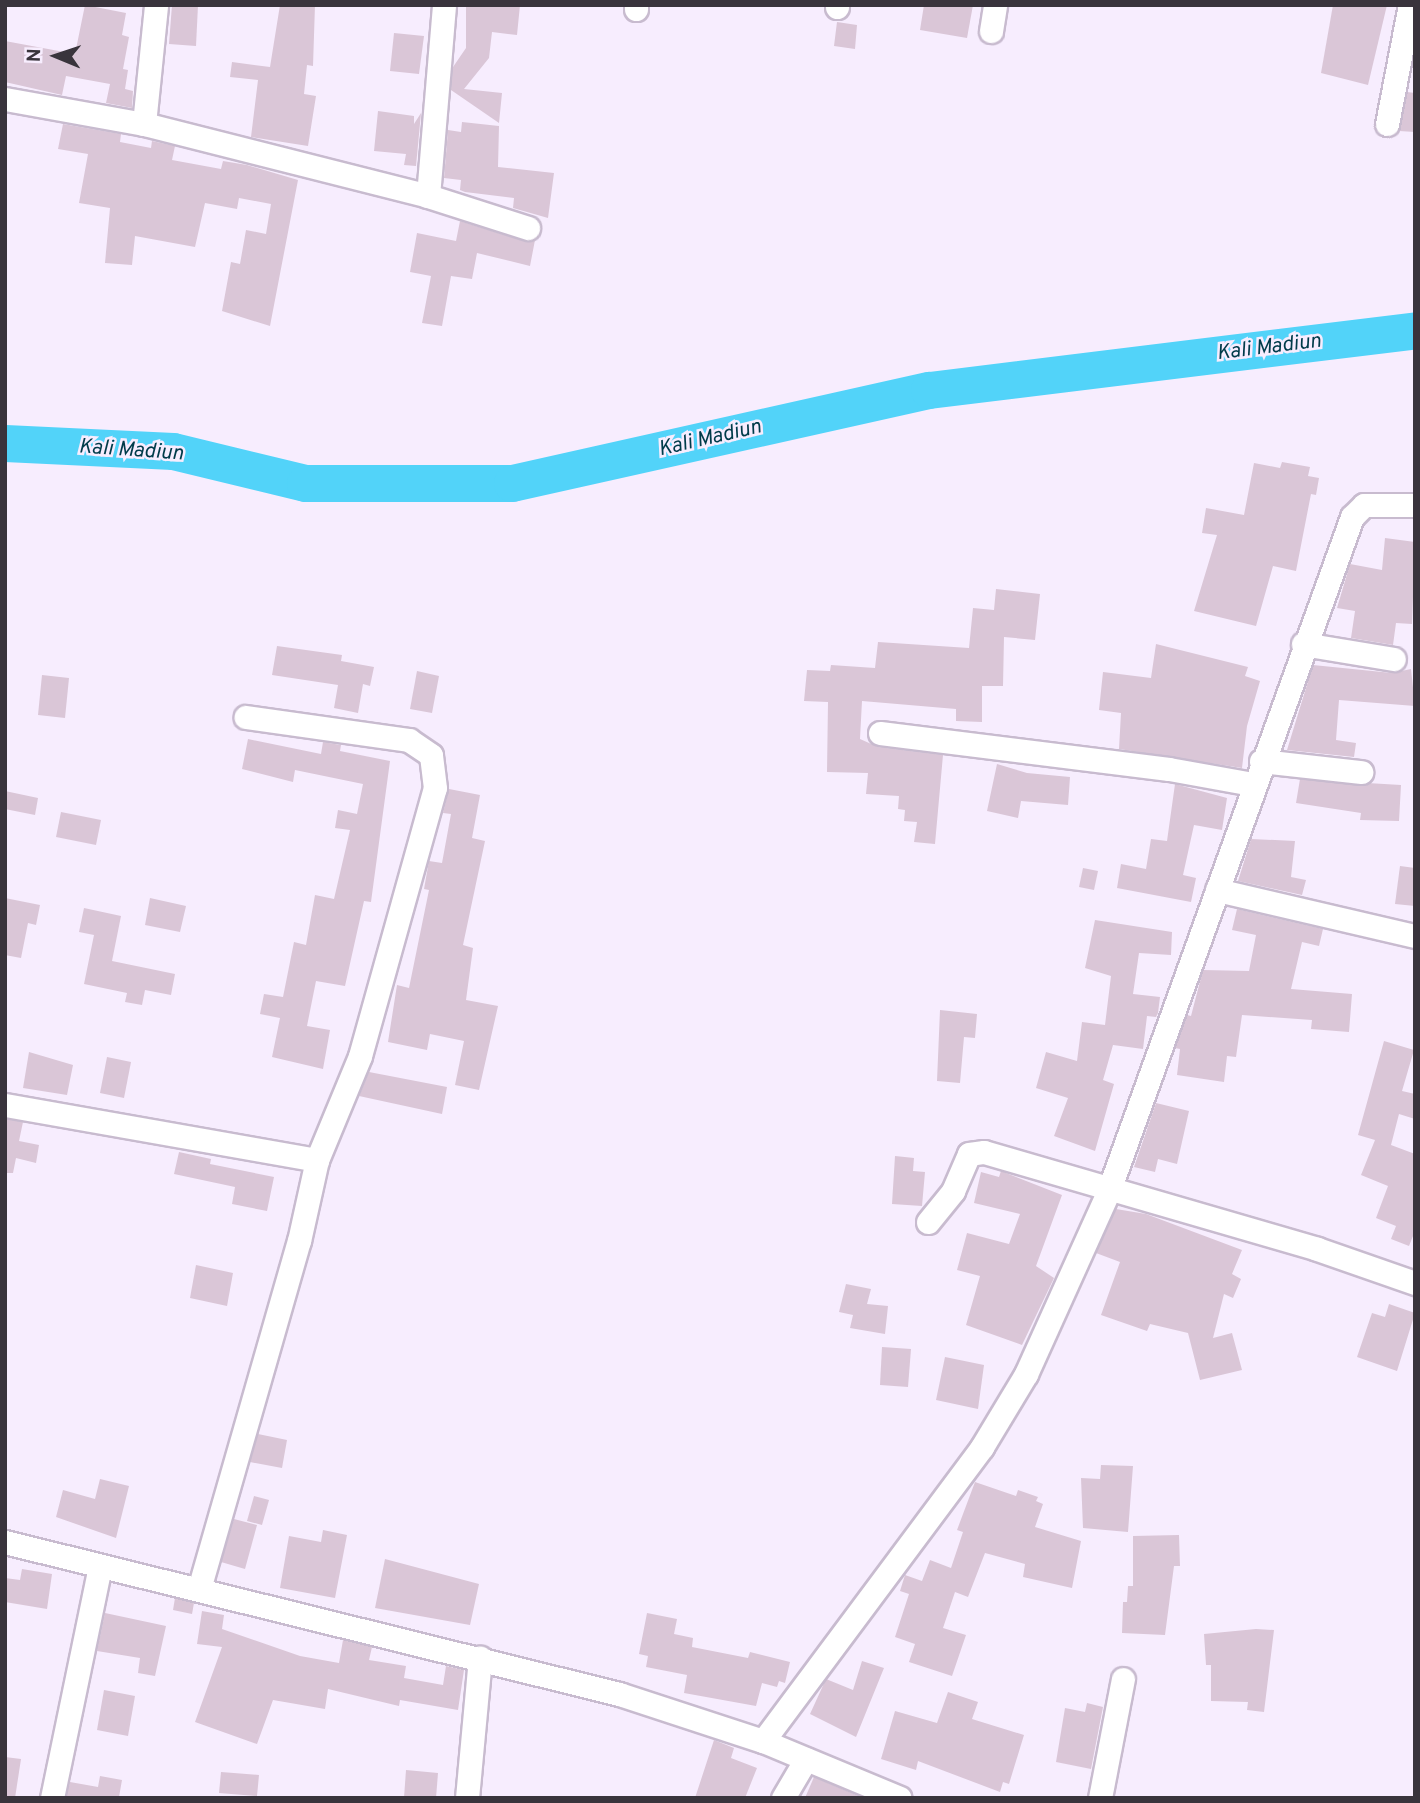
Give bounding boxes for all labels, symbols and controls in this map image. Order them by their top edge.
north arrow [21,21,91,91]
text: N [23,48,47,63]
water label: Kali Madiun [1215,329,1323,367]
water label: Kali Madiun [656,415,764,463]
water label: Kali Madiun [78,435,184,467]

